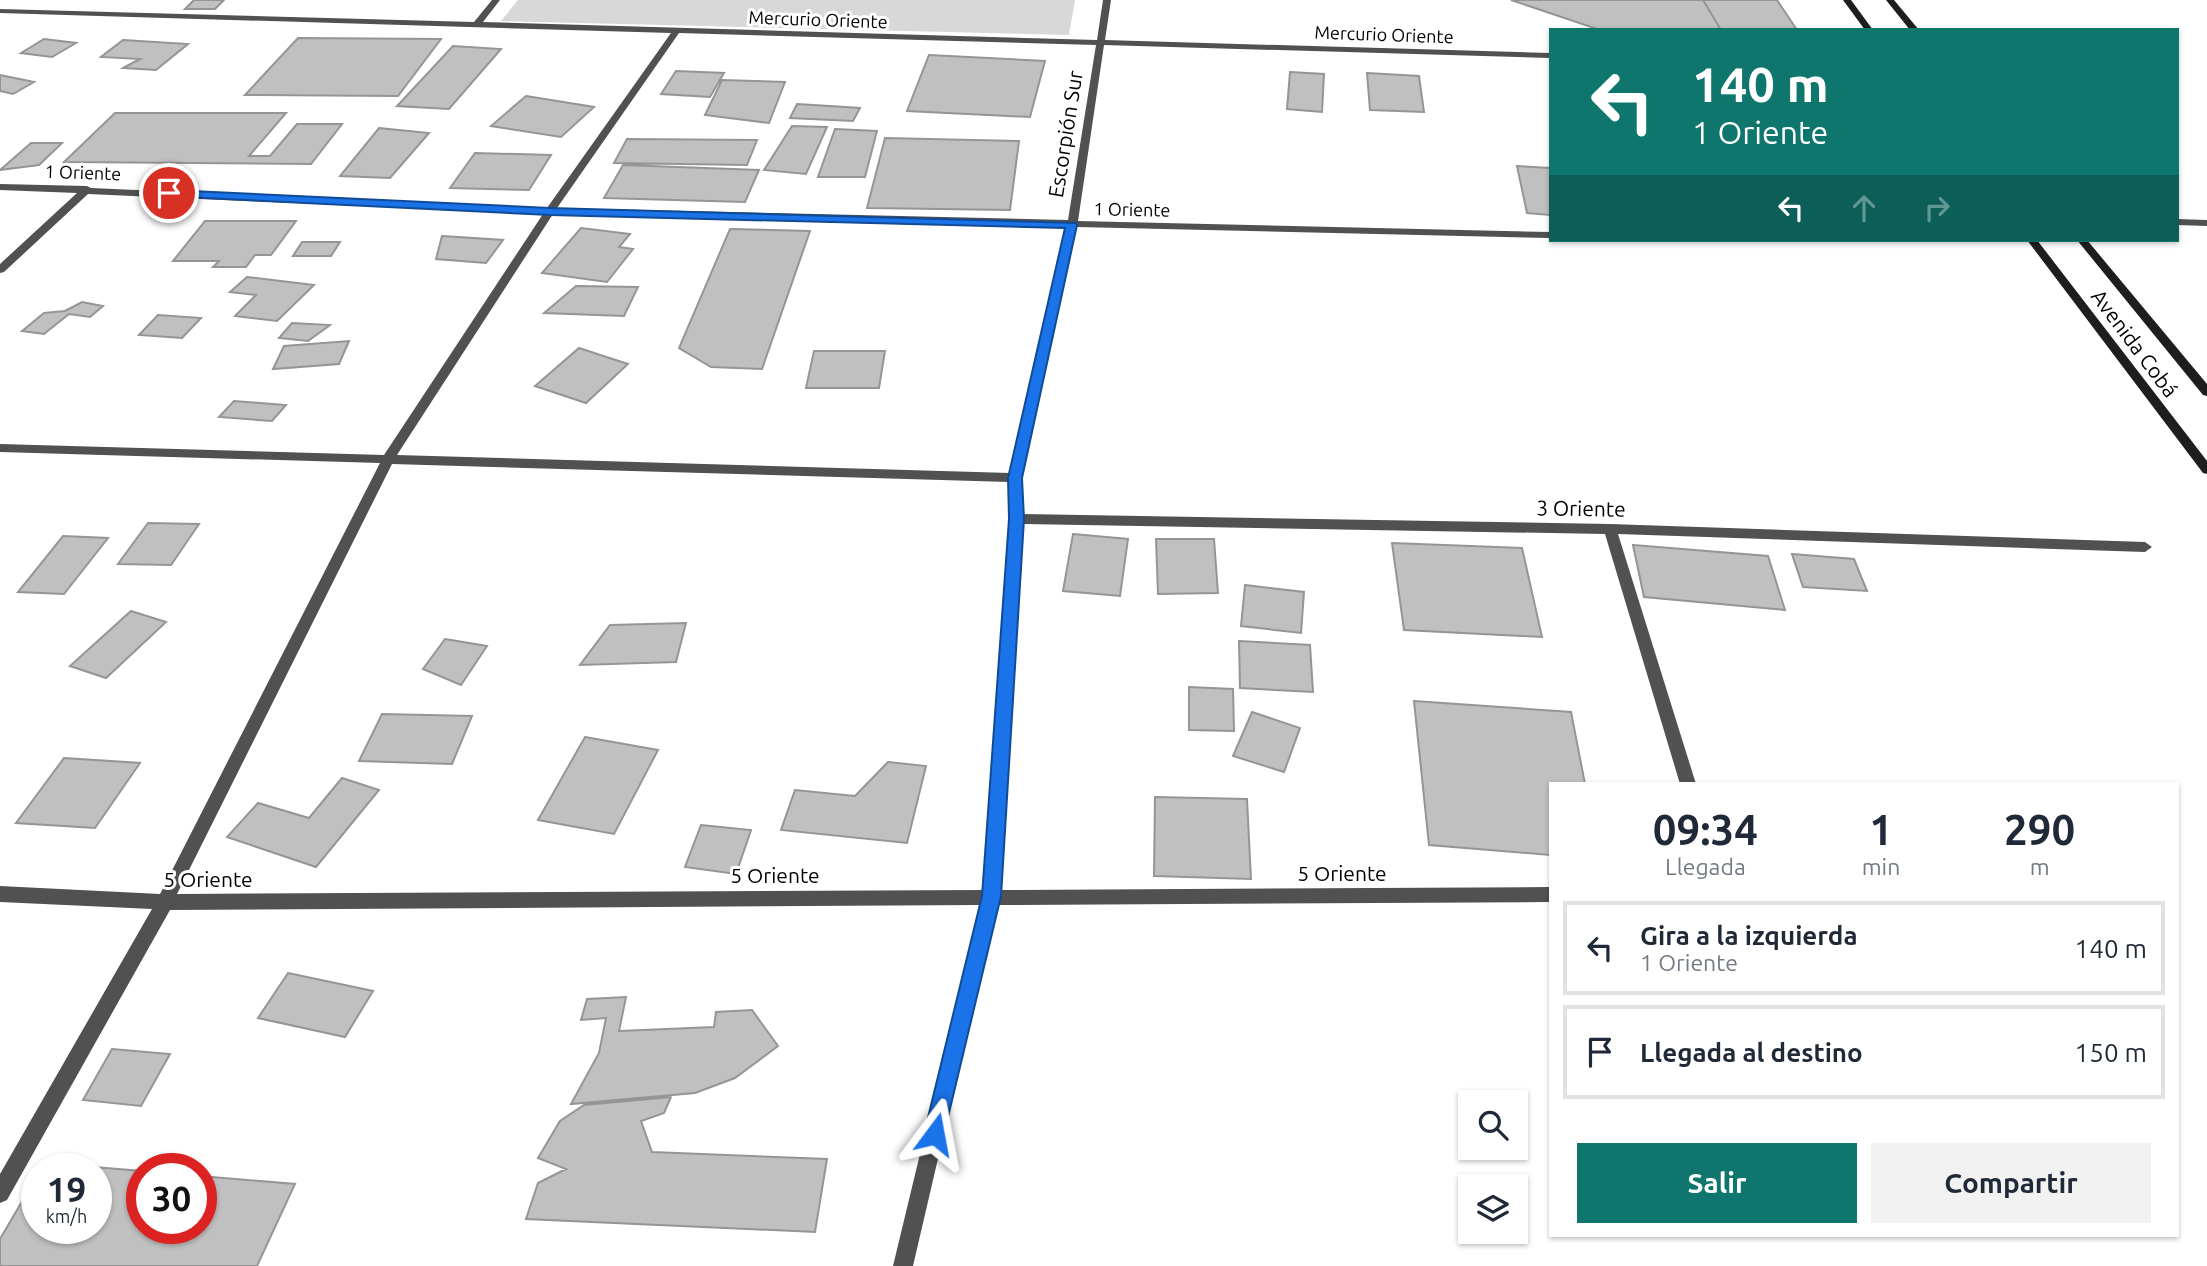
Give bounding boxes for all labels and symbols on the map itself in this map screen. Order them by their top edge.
street label: Mercurio Oriente [748,7,888,31]
street label: Mercurio Oriente [1314,22,1454,46]
street label: Escorpión Sur [1043,69,1087,199]
street label: 1 Oriente [44,161,122,183]
pin [139,163,199,223]
street label: 1 Oriente [1094,198,1170,220]
street label: Avenida Cobá [2087,285,2183,401]
street label: 3 Oriente [1536,495,1626,521]
street label: 5 Oriente [1297,861,1387,885]
street label: 5 Oriente [730,863,820,887]
street label: 5 Oriente [163,867,253,891]
position arrow [898,1097,972,1171]
speed limit sign: 30 [126,1153,217,1244]

